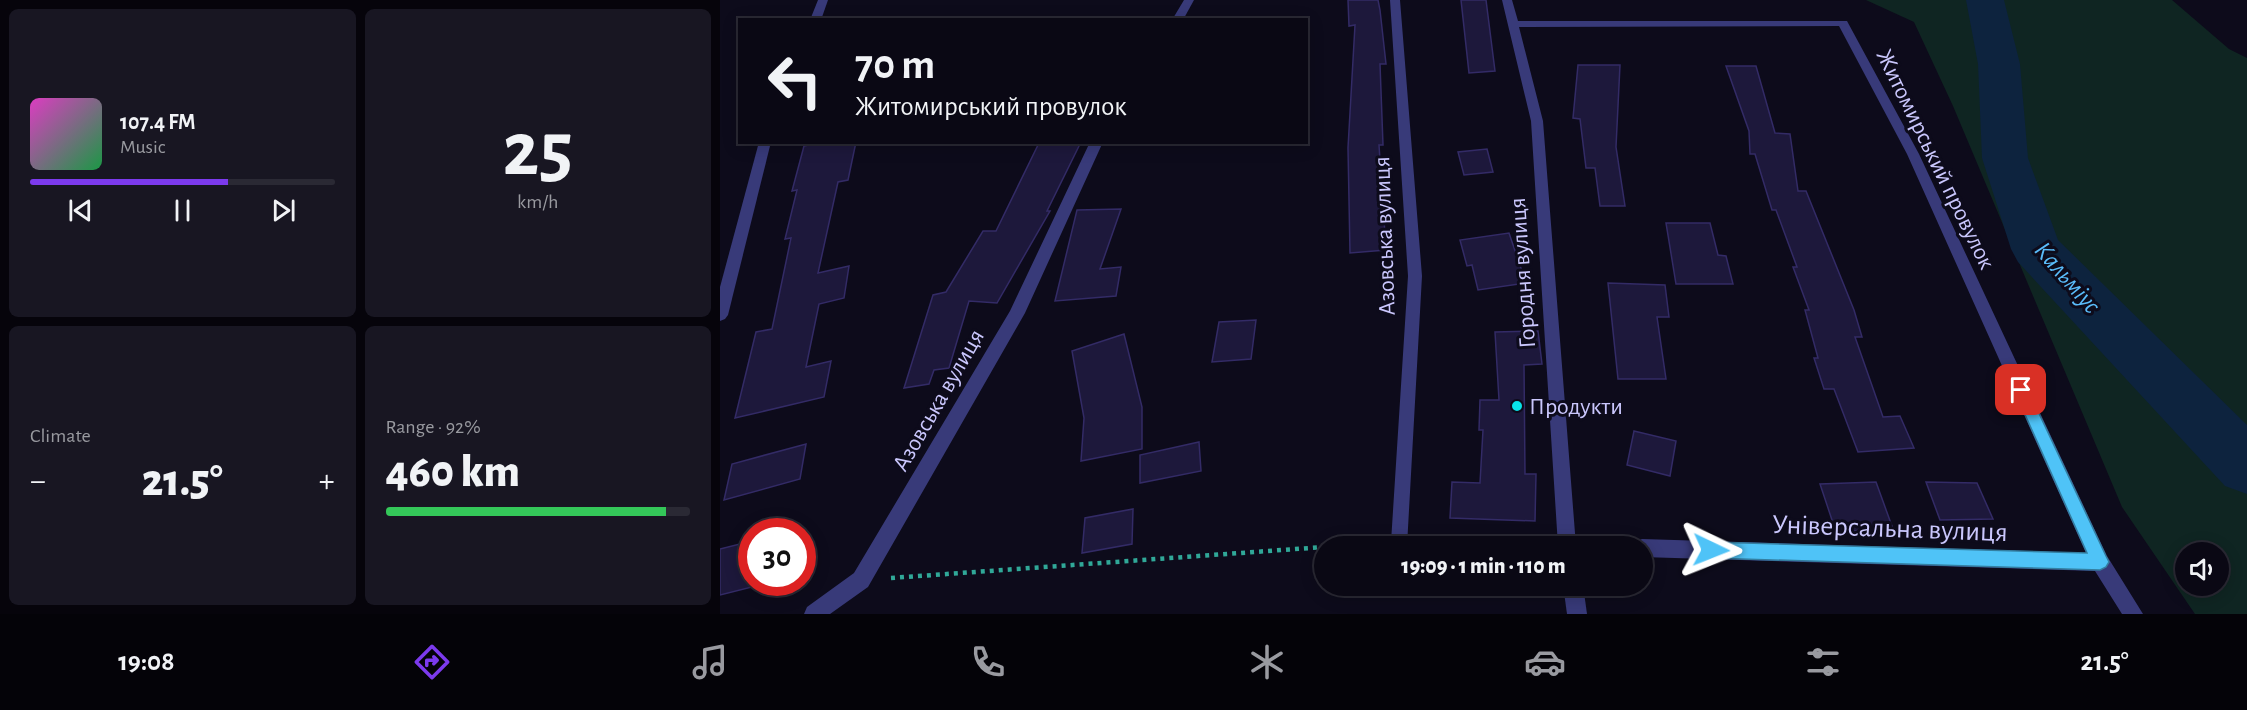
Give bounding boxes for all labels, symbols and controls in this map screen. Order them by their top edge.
icon: left [756,42,834,120]
text: 70 m [855,44,935,86]
street label: Житомирський провулок [1871,46,1999,273]
text: Житомирський провулок [855,93,1127,120]
text: 107.4 FM [120,111,196,133]
text: 25 [503,112,573,190]
text: Music [120,137,166,157]
street label: Азовська вулиця [1370,156,1400,316]
text: km/h [517,192,558,212]
icon: previous [64,194,97,227]
icon: pause [166,194,199,227]
icon: next [267,194,300,227]
street label: Городня вулиця [1506,197,1540,349]
water label: Кальміус [2029,237,2105,319]
street label: Азовська вулиця [889,326,989,475]
pin [1995,364,2046,415]
icon: arrive [2004,373,2037,406]
place label: Продукти [1529,395,1623,419]
marker: Продукти [1510,399,1524,413]
text: Range · 92% [386,417,481,437]
text: Climate [30,426,91,446]
text: 460 km [386,450,520,495]
text: 21.5° [142,459,223,504]
text: − [30,465,46,498]
text: + [319,465,334,498]
street label: Універсальна вулиця [1772,511,2008,547]
speed limit sign: 30 [738,518,816,596]
position arrow [1679,518,1743,582]
map controls [2175,542,2229,596]
button: sound [2175,542,2229,596]
text: 19:09 · 1 min · 110 m [1401,555,1566,577]
icon: directions [411,641,453,683]
icon: music [689,641,731,683]
icon: phone [967,641,1009,683]
icon: climate [1246,641,1288,683]
icon: car [1524,641,1566,683]
icon: filters [1802,641,1844,683]
text: 19:08 [118,648,174,675]
text: 21.5° [2081,648,2129,675]

